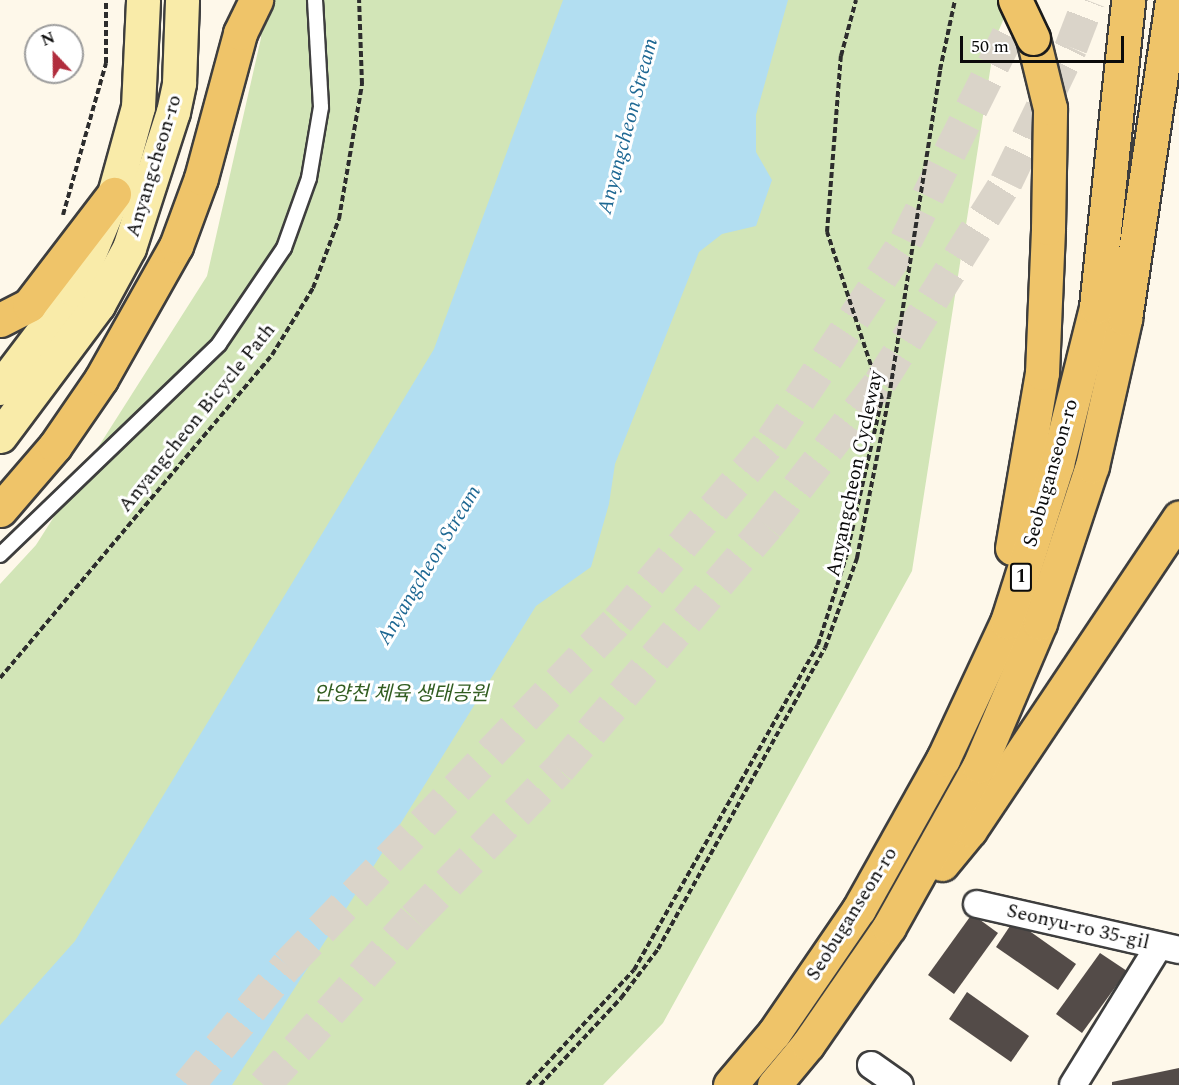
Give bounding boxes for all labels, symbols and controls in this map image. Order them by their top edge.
north arrow [24,24,84,84]
scale bar [963,24,1126,62]
text: N [37,26,59,53]
text: 50 m [971,33,1009,60]
water label: Anyangcheon Stream [592,35,664,217]
street label: Anyangcheon-ro [121,92,187,240]
street label: Anyangcheon Bicycle Path [113,319,281,517]
street label: Anyangcheon Cycleway [821,369,889,579]
street label: Seobuganseon-ro [1018,396,1084,550]
water label: Anyangcheon Stream [371,481,487,649]
road number: 1 [1009,562,1033,592]
park label: 안양천 체육 생태공원 [313,682,489,706]
street label: Seobuganseon-ro [801,843,903,985]
street label: Seonyu-ro 35-gil [1004,899,1152,955]

